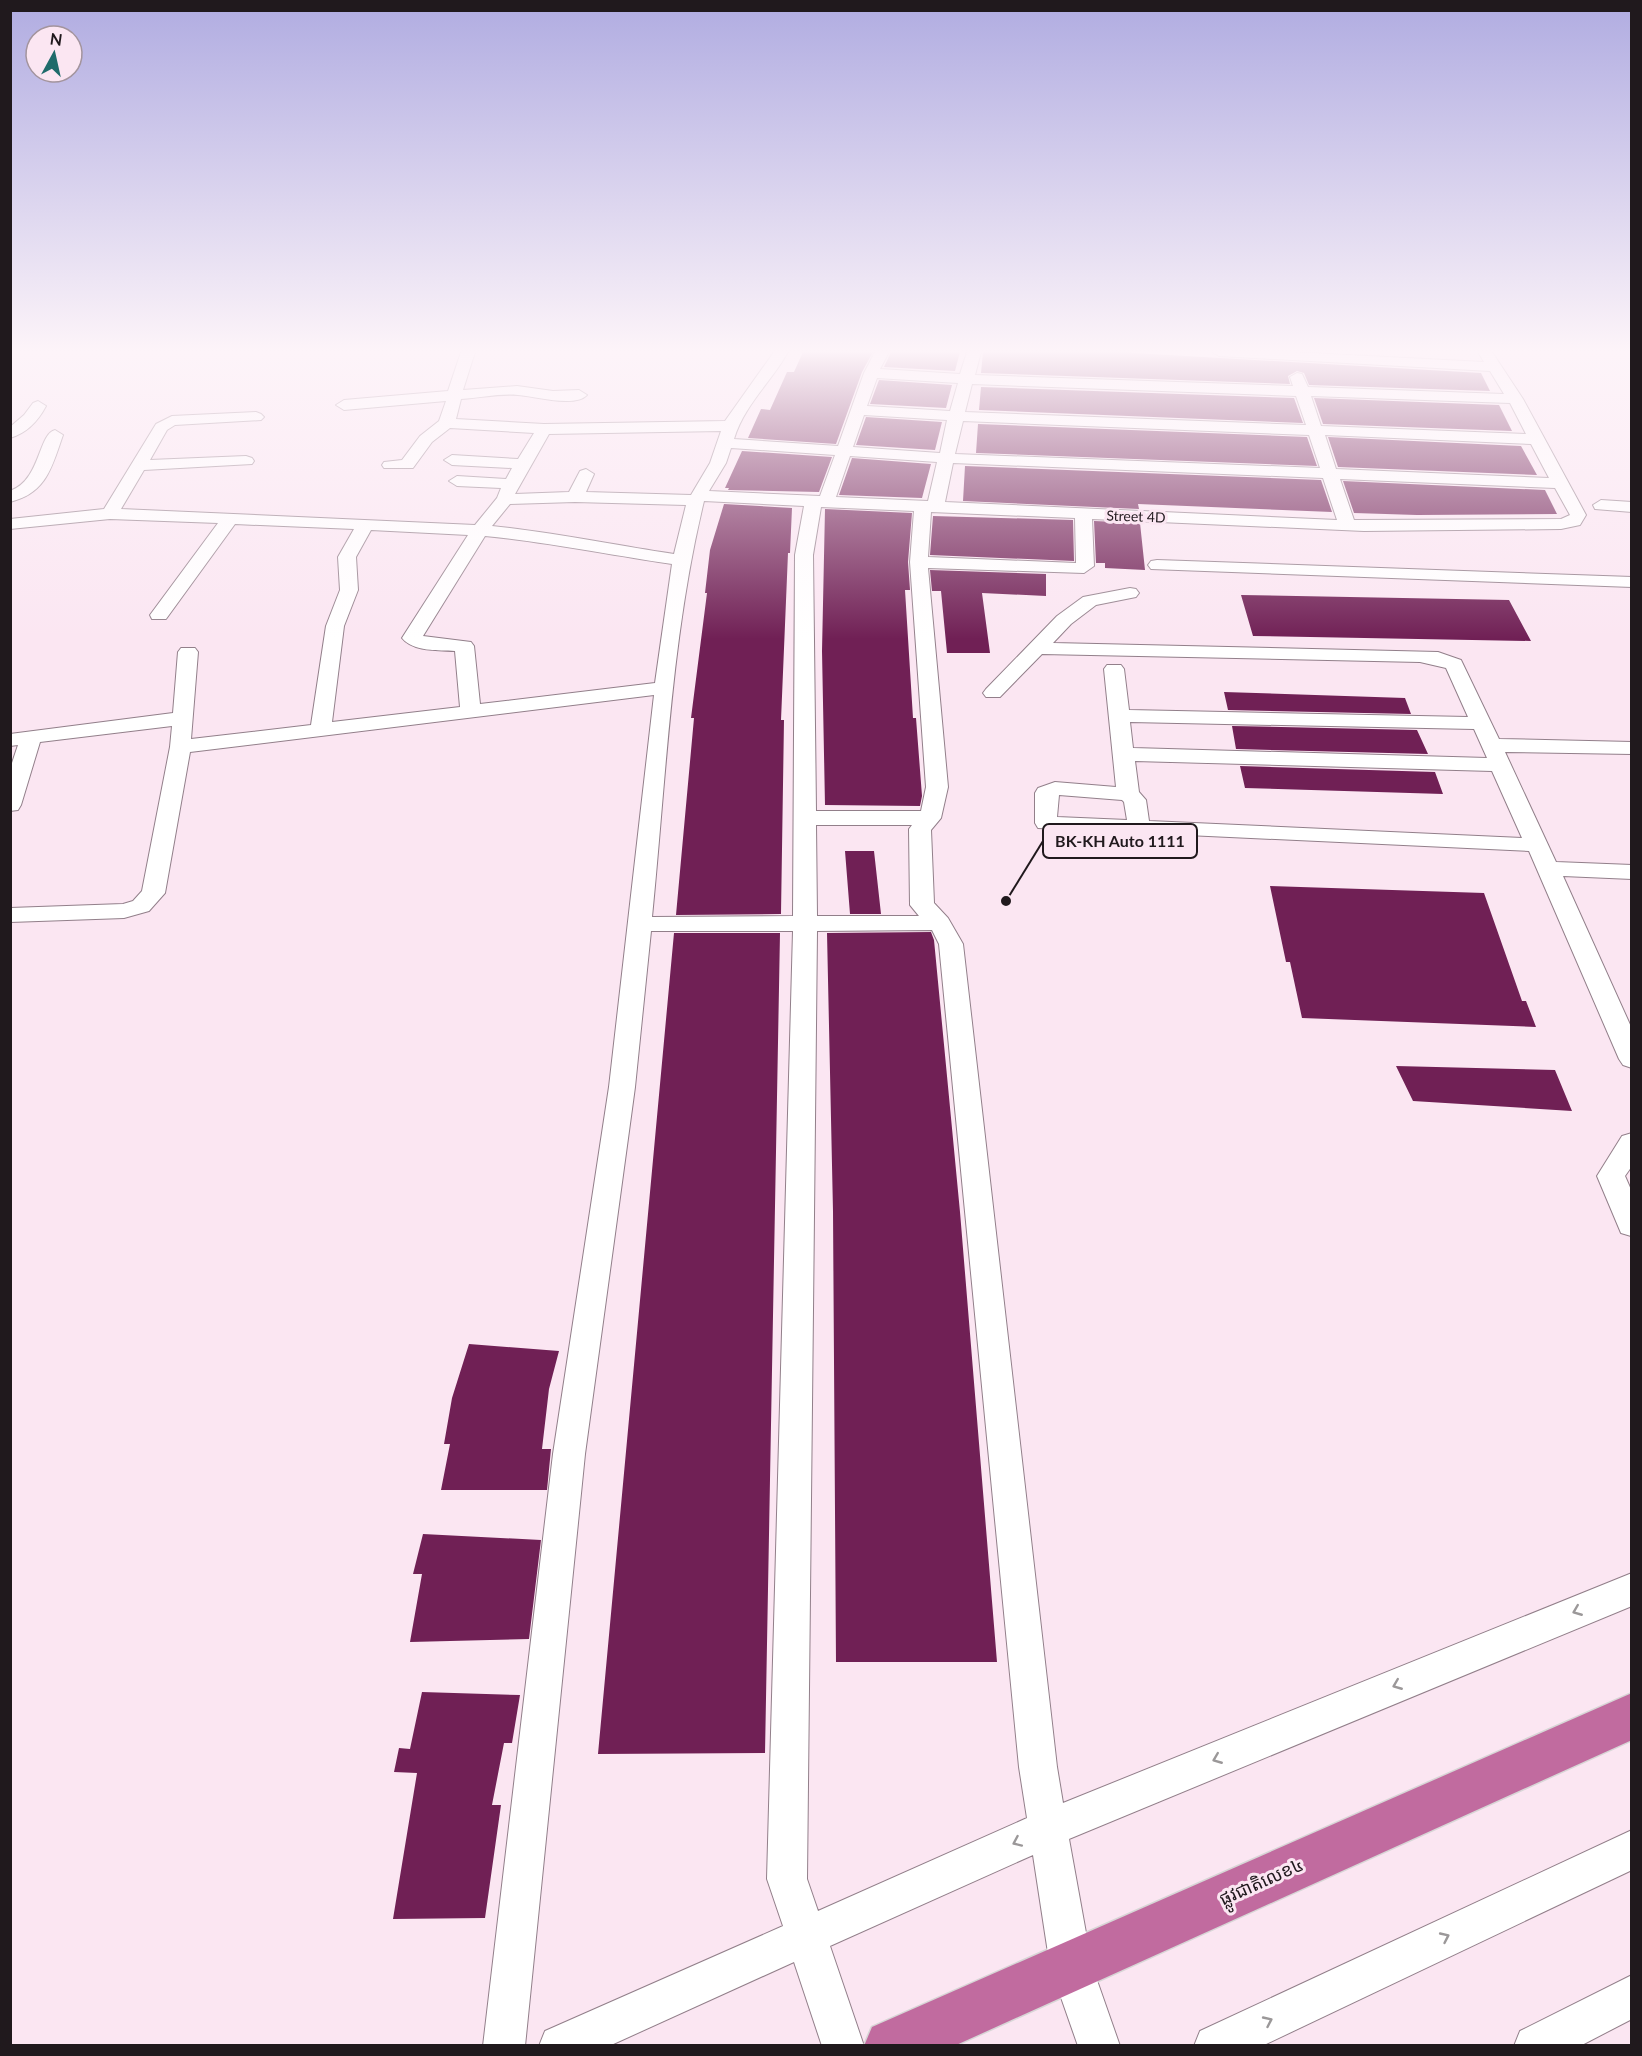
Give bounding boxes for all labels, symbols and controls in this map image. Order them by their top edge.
north arrow [24,24,84,84]
text: N [49,28,64,49]
street label: Street 4D [1106,506,1166,526]
callout: BK-KH Auto 1111 [1043,824,1197,858]
text: BK-KH Auto 1111 [1055,831,1185,850]
one-way arrow [1573,1604,1584,1616]
one-way arrow [1392,1678,1403,1690]
one-way arrow [1212,1752,1223,1764]
one-way arrow [1013,1835,1024,1847]
street label: ផ្លូវជាតិលេខ៤ [1215,1853,1309,1915]
one-way arrow [1438,1933,1449,1945]
one-way arrow [1262,2016,1273,2028]

